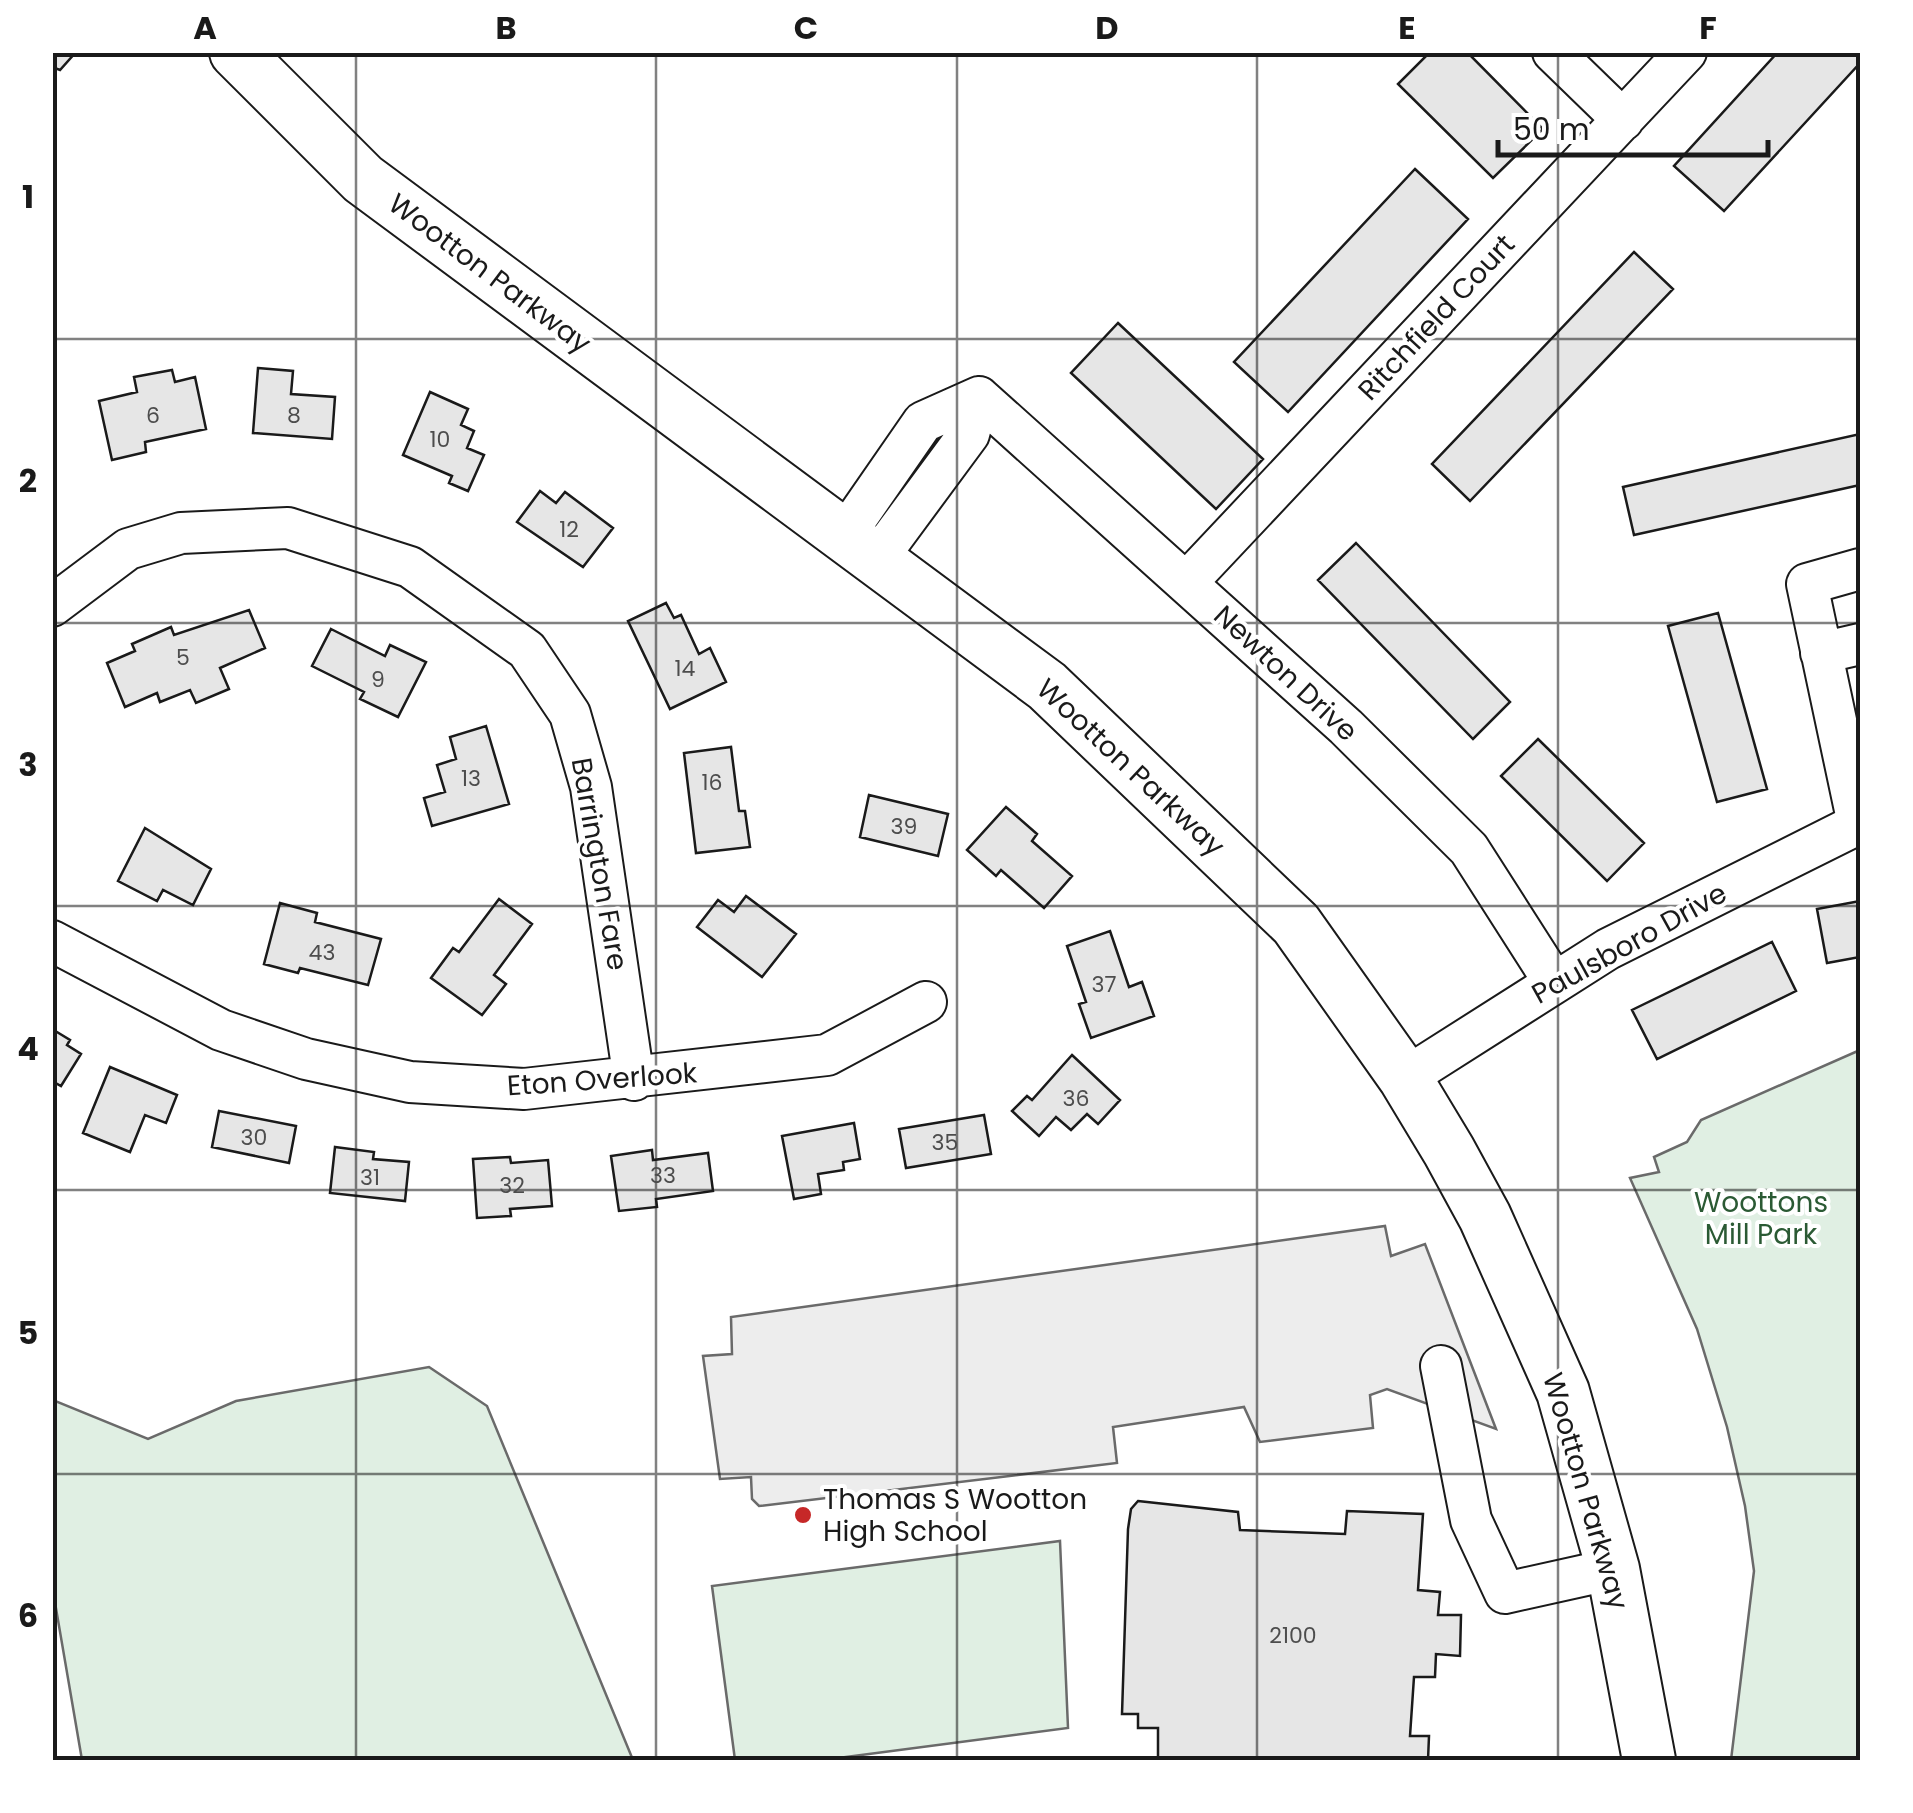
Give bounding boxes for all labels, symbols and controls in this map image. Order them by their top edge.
text: A [193,5,217,50]
text: B [495,5,517,50]
text: C [794,5,818,50]
text: D [1095,5,1119,50]
text: E [1398,5,1416,50]
text: F [1699,5,1717,50]
scale bar [1498,95,1768,157]
text: 50 m [1513,108,1590,151]
text: 1 [22,174,34,219]
street label: Wootton Parkway [380,184,599,363]
street label: Ritchfield Court [1349,226,1524,409]
house number: 6 [146,400,160,431]
house number: 8 [287,400,301,431]
house number: 10 [430,424,450,455]
text: 2 [19,458,37,503]
house number: 12 [559,514,579,545]
street label: Newton Drive [1205,596,1366,750]
house number: 5 [176,642,190,673]
house number: 14 [675,653,696,684]
house number: 9 [371,664,385,695]
street label: Wootton Parkway [1028,670,1234,865]
text: 3 [18,742,38,787]
street label: Barrington Fare [562,755,637,973]
house number: 13 [461,763,481,794]
house number: 16 [701,767,723,798]
house number: 39 [891,811,917,842]
street label: Paulsboro Drive [1525,874,1734,1013]
house number: 43 [309,937,335,968]
house number: 37 [1092,969,1116,1000]
text: 4 [17,1026,39,1071]
street label: Eton Overlook [506,1053,699,1106]
house number: 36 [1063,1083,1089,1114]
house number: 30 [241,1122,267,1153]
house number: 35 [932,1127,958,1158]
house number: 33 [650,1160,676,1191]
house number: 31 [360,1162,380,1193]
house number: 32 [499,1170,525,1201]
park label: Woottons Mill Park [1694,1183,1828,1254]
text: 5 [18,1310,38,1355]
street label: Wootton Parkway [1533,1368,1638,1614]
place label: Thomas S Wootton High School [823,1480,1087,1551]
marker: Thomas S Wootton High School [792,1504,814,1526]
text: 6 [18,1593,38,1638]
house number: 2100 [1269,1620,1317,1651]

